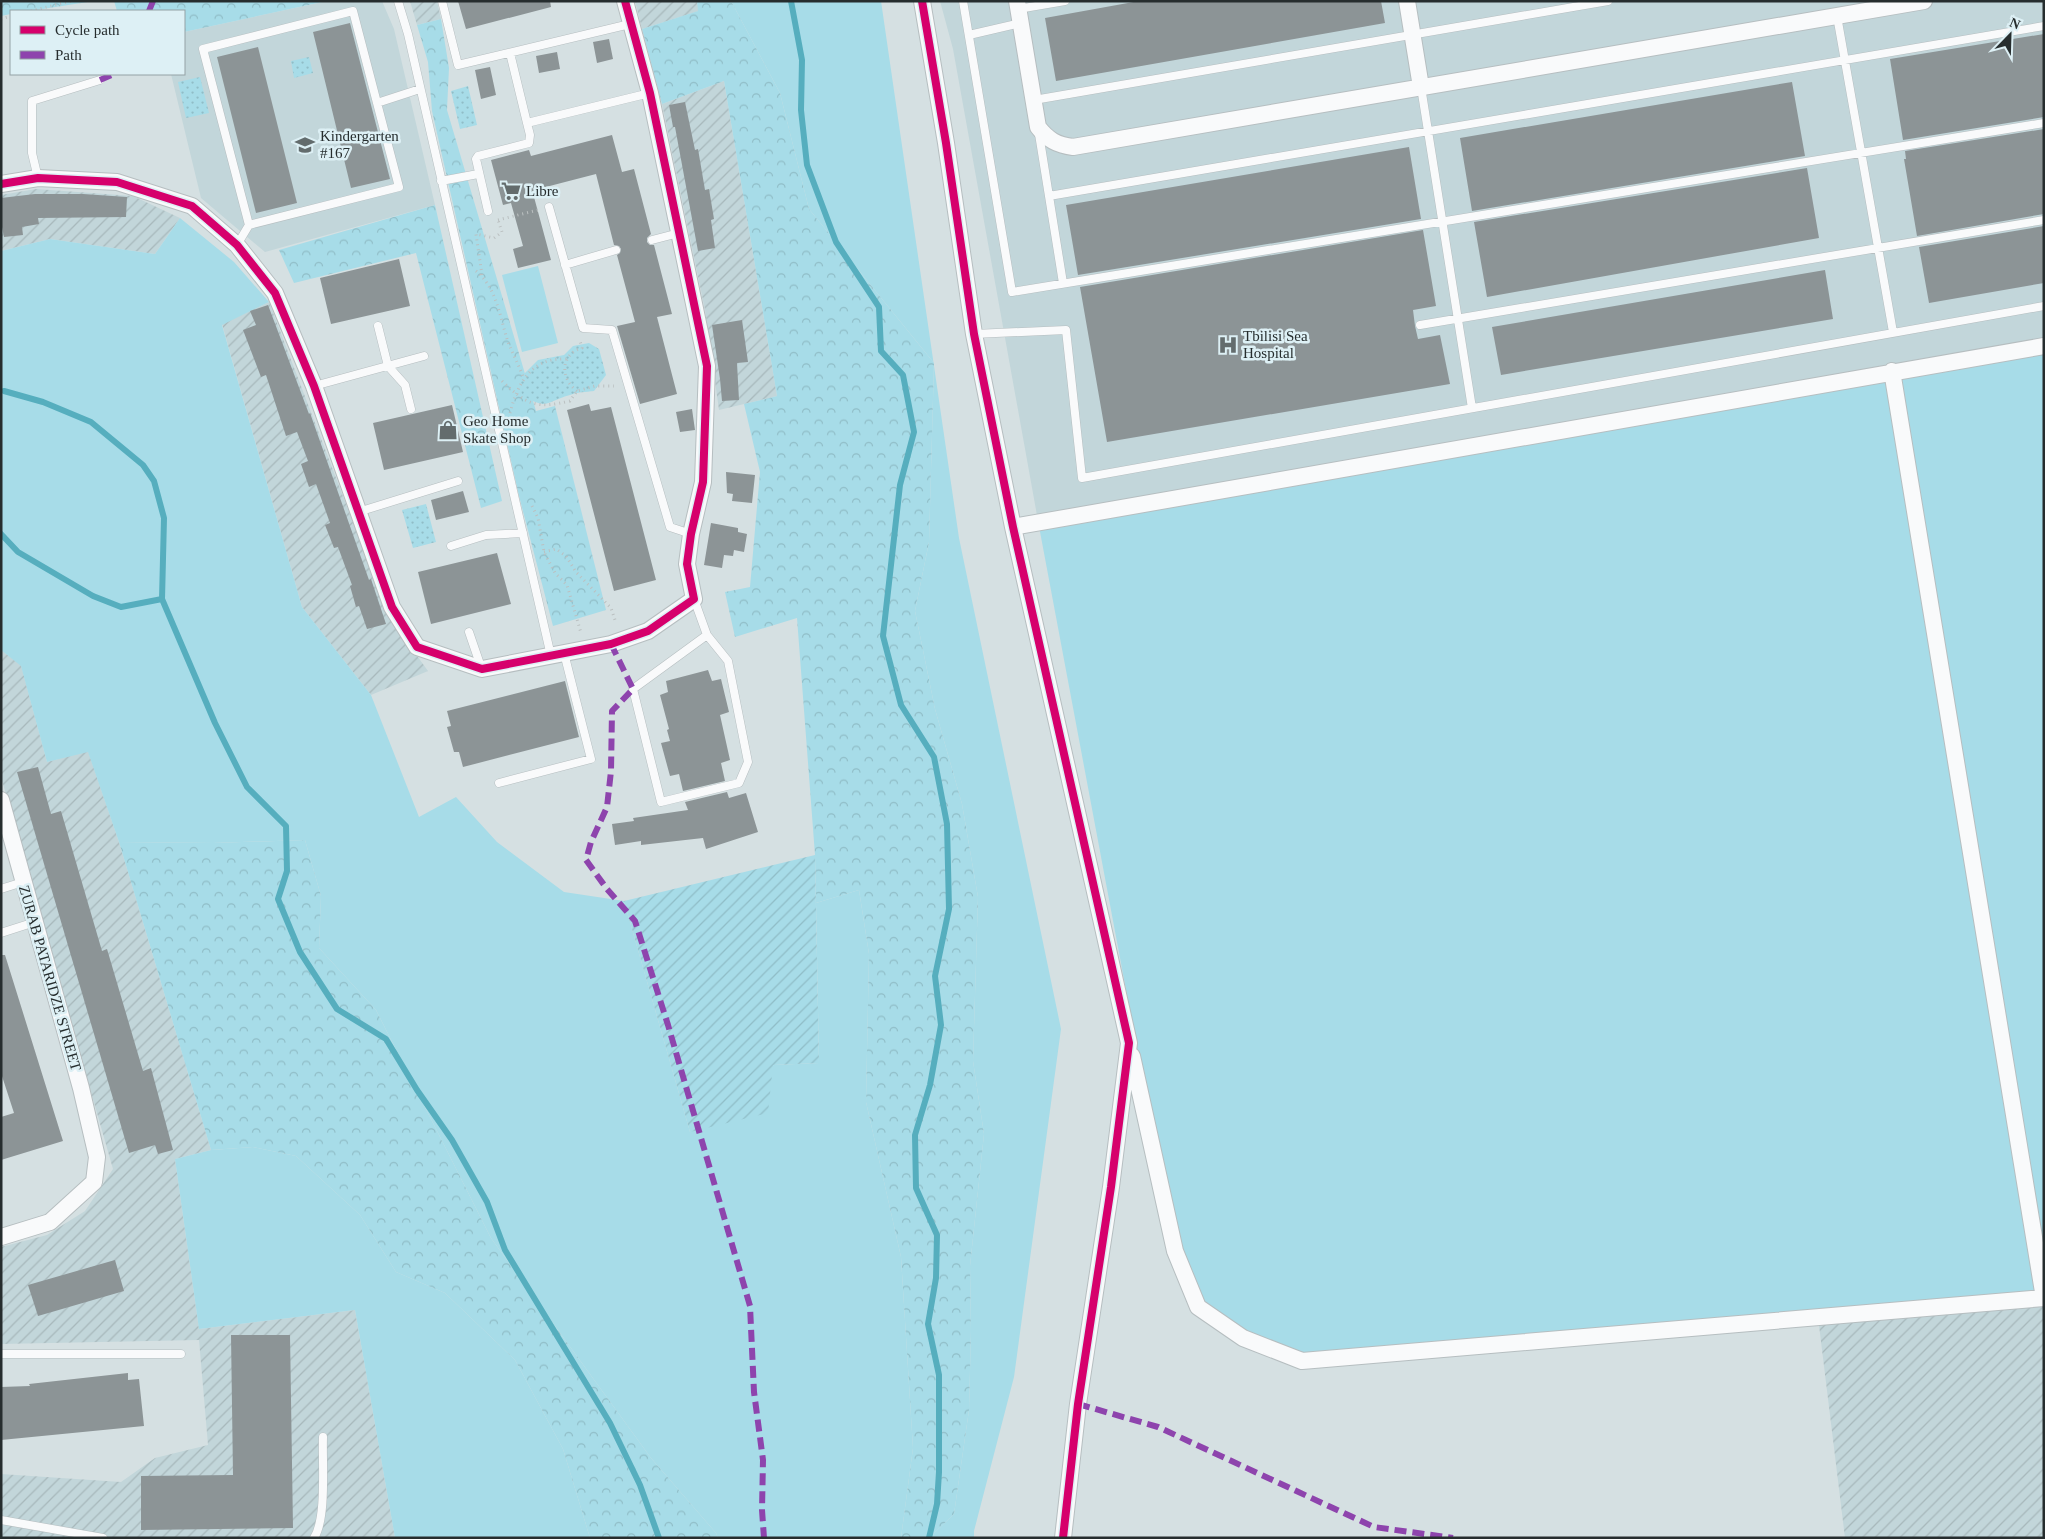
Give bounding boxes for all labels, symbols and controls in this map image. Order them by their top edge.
legend [10,10,185,75]
north arrow [1985,10,2035,60]
text: N [2007,15,2022,32]
text: Cycle path [55,22,120,38]
text: Path [55,47,82,63]
place label: Kindergarten #167 [320,128,399,161]
school or university icon: Kindergarten #167 [294,134,316,156]
supermarket icon: Libre [500,180,522,202]
place label: Libre [526,183,559,199]
place label: Tbilisi Sea Hospital [1243,328,1308,361]
hospital icon: Tbilisi Sea Hospital [1217,334,1239,356]
place label: Geo Home Skate Shop [463,413,531,446]
shop icon: Geo Home Skate Shop [437,419,459,441]
street label: ZURAB PATARIDZE STREET [16,883,84,1073]

